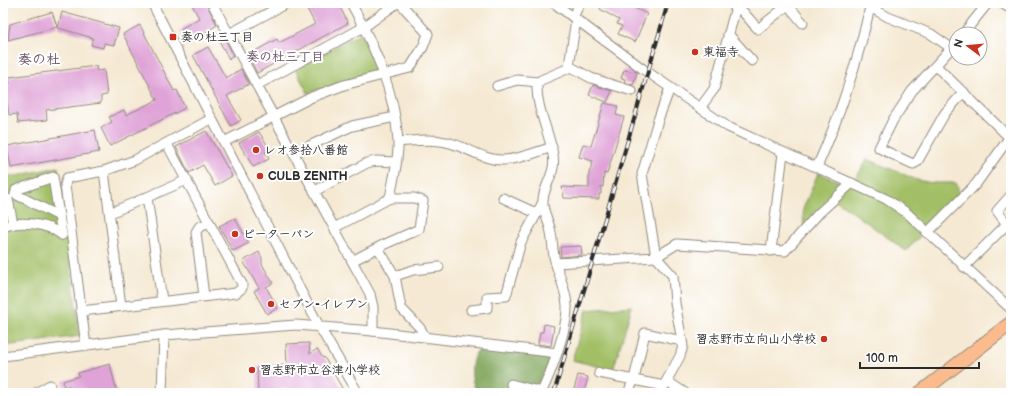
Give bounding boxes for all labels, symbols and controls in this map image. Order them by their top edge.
north arrow [948,26,988,66]
place label: 奏の杜三丁目 [181,30,253,45]
marker: 奏の杜三丁目 [168,32,178,42]
text: N [951,38,966,49]
place label: 東福寺 [703,45,739,60]
marker: 東福寺 [690,47,700,57]
district label: 奏の杜三丁目 [246,49,324,65]
district label: 奏の杜 [18,51,60,68]
place label: レオ参拾八番館 [264,143,348,158]
marker: レオ参拾八番館 [251,145,261,155]
place label: CULB ZENITH [268,169,348,184]
marker: CULB ZENITH [255,171,265,181]
place label: ピーターパン [243,227,315,242]
marker: ピーターパン [230,229,240,239]
place label: セブン-イレブン [279,297,368,312]
marker: セブン-イレブン [266,299,276,309]
place label: 習志野市立向山小学校 [696,332,816,347]
marker: 習志野市立向山小学校 [819,334,829,344]
scale bar [860,344,979,370]
text: 100 m [866,351,898,366]
place label: 習志野市立谷津小学校 [260,363,380,378]
marker: 習志野市立谷津小学校 [247,365,257,375]

